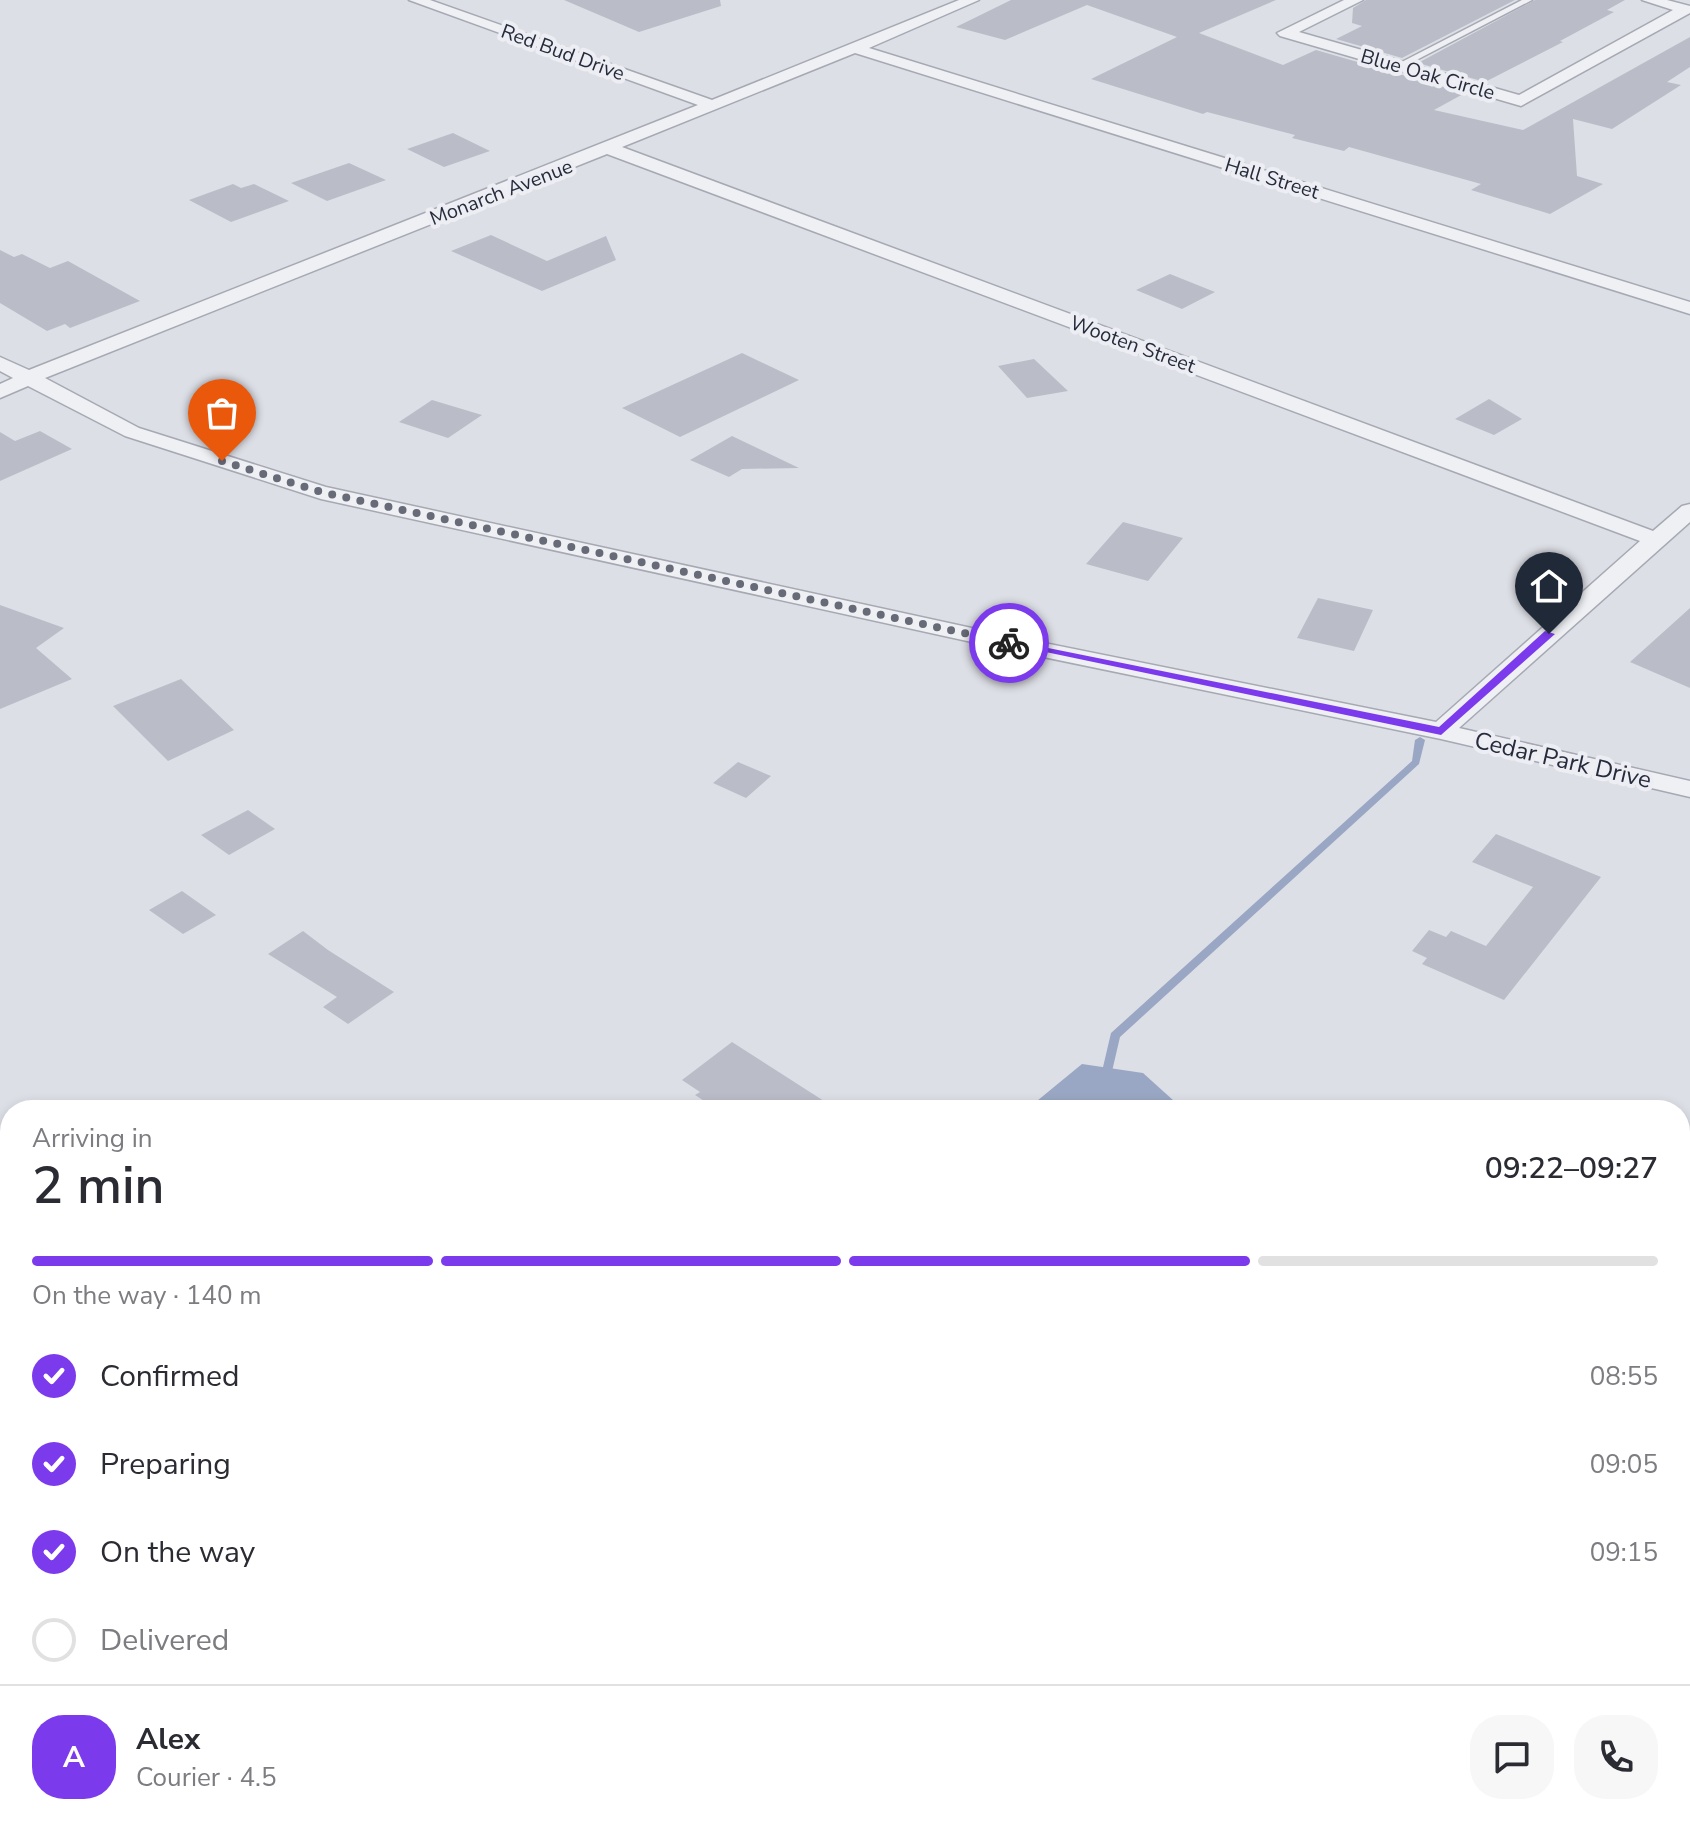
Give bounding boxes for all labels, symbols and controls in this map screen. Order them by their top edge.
street label: Red Bud Drive [497,18,628,87]
street label: Blue Oak Circle [1358,42,1498,107]
street label: Hall Street [1221,151,1323,206]
street label: Monarch Avenue [426,153,577,232]
street label: Wooten Street [1066,309,1200,380]
pin [188,379,256,461]
icon: bag [200,391,244,435]
pin [1515,552,1583,634]
icon: home [1527,564,1571,608]
courier [969,603,1049,683]
icon: bike [987,621,1031,665]
street label: Cedar Park Drive [1471,724,1655,796]
text: Arriving in [32,1121,153,1156]
text: 09:22–09:27 [1485,1148,1658,1189]
text: 2 min [32,1150,165,1221]
text: On the way · 140 m [32,1278,261,1313]
icon: check [32,1354,76,1398]
text: Confirmed [100,1356,240,1397]
text: 08:55 [1590,1359,1658,1394]
icon: check [32,1442,76,1486]
text: Preparing [100,1444,231,1485]
text: 09:05 [1590,1447,1658,1482]
icon: check [32,1530,76,1574]
text: On the way [100,1532,255,1573]
text: 09:15 [1590,1535,1658,1570]
text: Delivered [100,1620,229,1661]
button: chat [1470,1715,1554,1799]
button: phone [1574,1715,1658,1799]
text: Alex [136,1719,200,1760]
text: A [63,1737,85,1778]
text: Courier · 4.5 [136,1760,277,1795]

